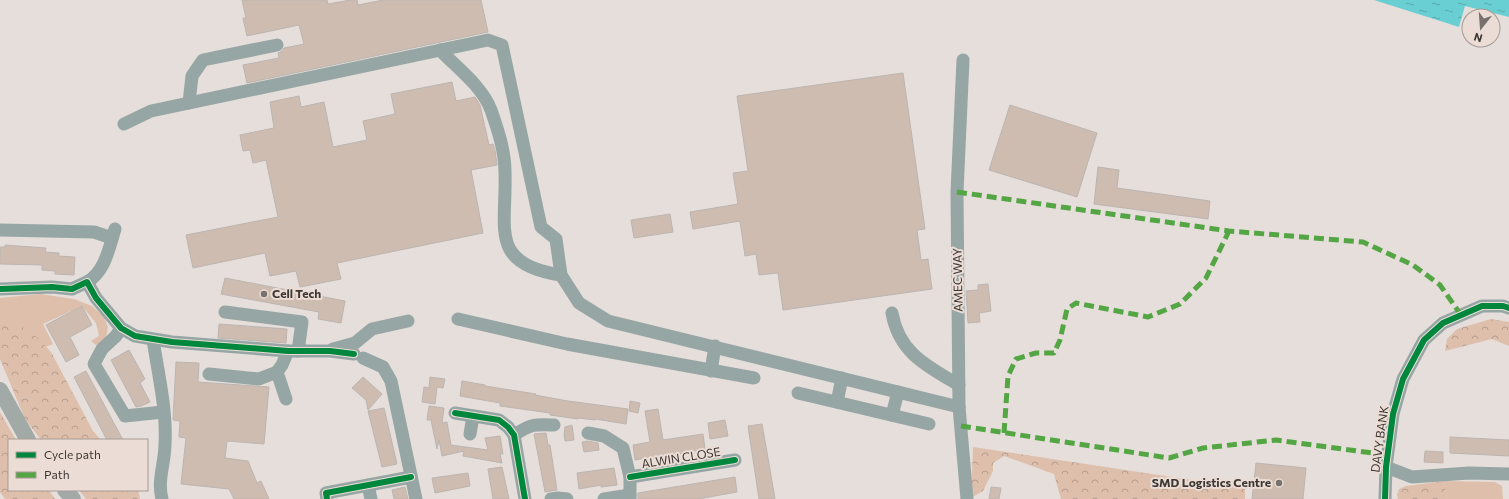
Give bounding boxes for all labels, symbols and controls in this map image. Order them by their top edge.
north arrow [1461,8,1501,48]
text: N [1472,31,1484,45]
street label: AMEC WAY [949,248,965,312]
place label: Cell Tech [272,286,321,300]
marker: Cell Tech [259,289,269,299]
street label: DAVY BANK [1367,405,1391,473]
legend [8,439,148,491]
street label: ALWIN CLOSE [640,444,721,470]
text: Cycle path [44,447,101,461]
text: Path [44,467,70,481]
place label: SMD Logistics Centre [1152,475,1271,489]
marker: SMD Logistics Centre [1274,478,1284,488]

